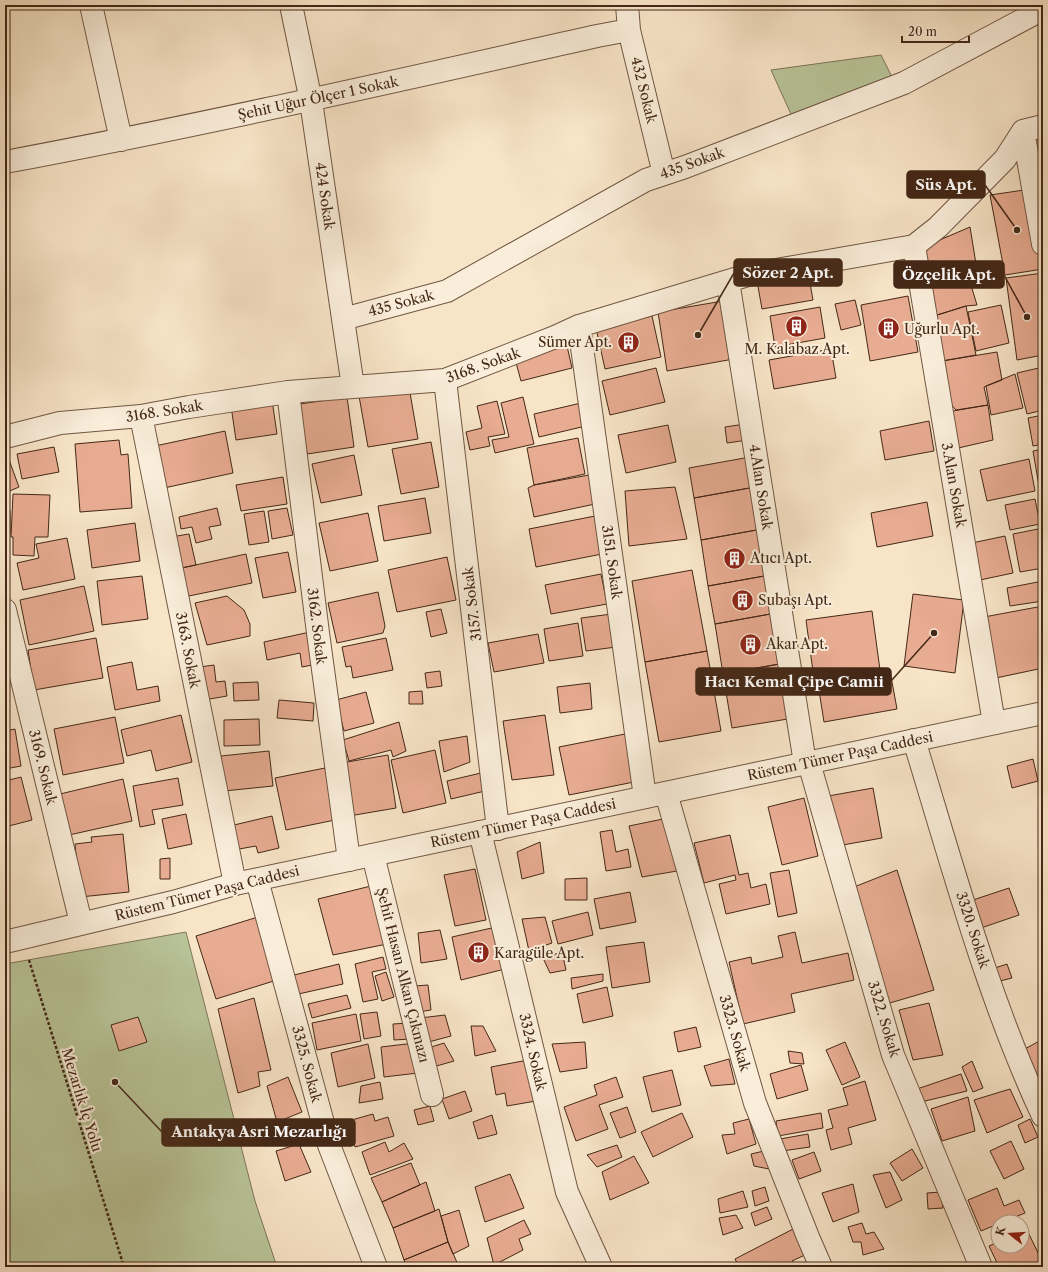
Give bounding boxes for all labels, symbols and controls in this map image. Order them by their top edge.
scale bar [902,18,969,44]
text: 20 m [908,24,937,39]
street label: 432 Sokak [627,55,661,126]
street label: Şehit Uğur Ölçer 1 Sokak [236,72,401,124]
street label: 435 Sokak [657,143,728,183]
street label: 424 Sokak [311,161,339,232]
callout: Süs Apt. [907,171,985,198]
text: Süs Apt. [915,175,977,194]
callout: Sözer 2 Apt. [734,259,842,286]
callout: Özçelik Apt. [894,261,1004,288]
text: Sözer 2 Apt. [742,263,834,282]
text: Özçelik Apt. [902,265,996,284]
street label: 435 Sokak [366,285,437,320]
building icon: M. Kalabaz Apt. [784,314,810,340]
building icon: Uğurlu Apt. [876,316,902,342]
place label: Uğurlu Apt. [904,320,980,338]
building icon: Sümer Apt. [615,329,641,355]
place label: Sümer Apt. [538,333,612,351]
place label: M. Kalabaz Apt. [744,340,850,358]
street label: 3168. Sokak [443,343,523,387]
street label: 3168. Sokak [124,396,205,426]
street label: 3.Alan Sokak [938,441,970,530]
street label: 4.Alan Sokak [745,443,777,532]
street label: 3151. Sokak [598,524,626,601]
building icon: Atıcı Apt. [722,545,748,571]
place label: Atıcı Apt. [749,549,812,567]
street label: 3157. Sokak [458,565,486,642]
street label: 3162. Sokak [303,586,331,666]
building icon: Subaşı Apt. [729,587,755,613]
place label: Subaşı Apt. [758,591,832,609]
street label: 3163. Sokak [172,610,204,690]
building icon: Akar Apt. [737,631,763,657]
place label: Akar Apt. [765,635,828,653]
callout: Hacı Kemal Çipe Camii [696,668,891,695]
text: Hacı Kemal Çipe Camii [704,672,884,691]
street label: 3169. Sokak [25,727,61,807]
street label: Rüstem Tümer Paşa Caddesi [746,728,934,784]
street label: Rüstem Tümer Paşa Caddesi [429,795,617,851]
street label: Rüstem Tümer Paşa Caddesi [113,861,301,925]
street label: Şehit Hasan Alkan Çıkmazı [373,886,433,1064]
street label: 3320. Sokak [952,889,994,972]
building icon: Karagüle Apt. [465,940,491,966]
place label: Karagüle Apt. [494,944,584,962]
street label: 3322. Sokak [864,979,904,1060]
street label: 3323. Sokak [715,993,755,1074]
street label: 3324. Sokak [515,1011,551,1093]
street label: 3325. Sokak [288,1024,326,1105]
street label: Mezarlık İç Yolu [58,1046,106,1154]
callout: Antakya Asri Mezarlığı [162,1119,355,1146]
text: Antakya Asri Mezarlığı [170,1122,348,1141]
north arrow [990,1214,1030,1254]
text: K [992,1224,1009,1237]

